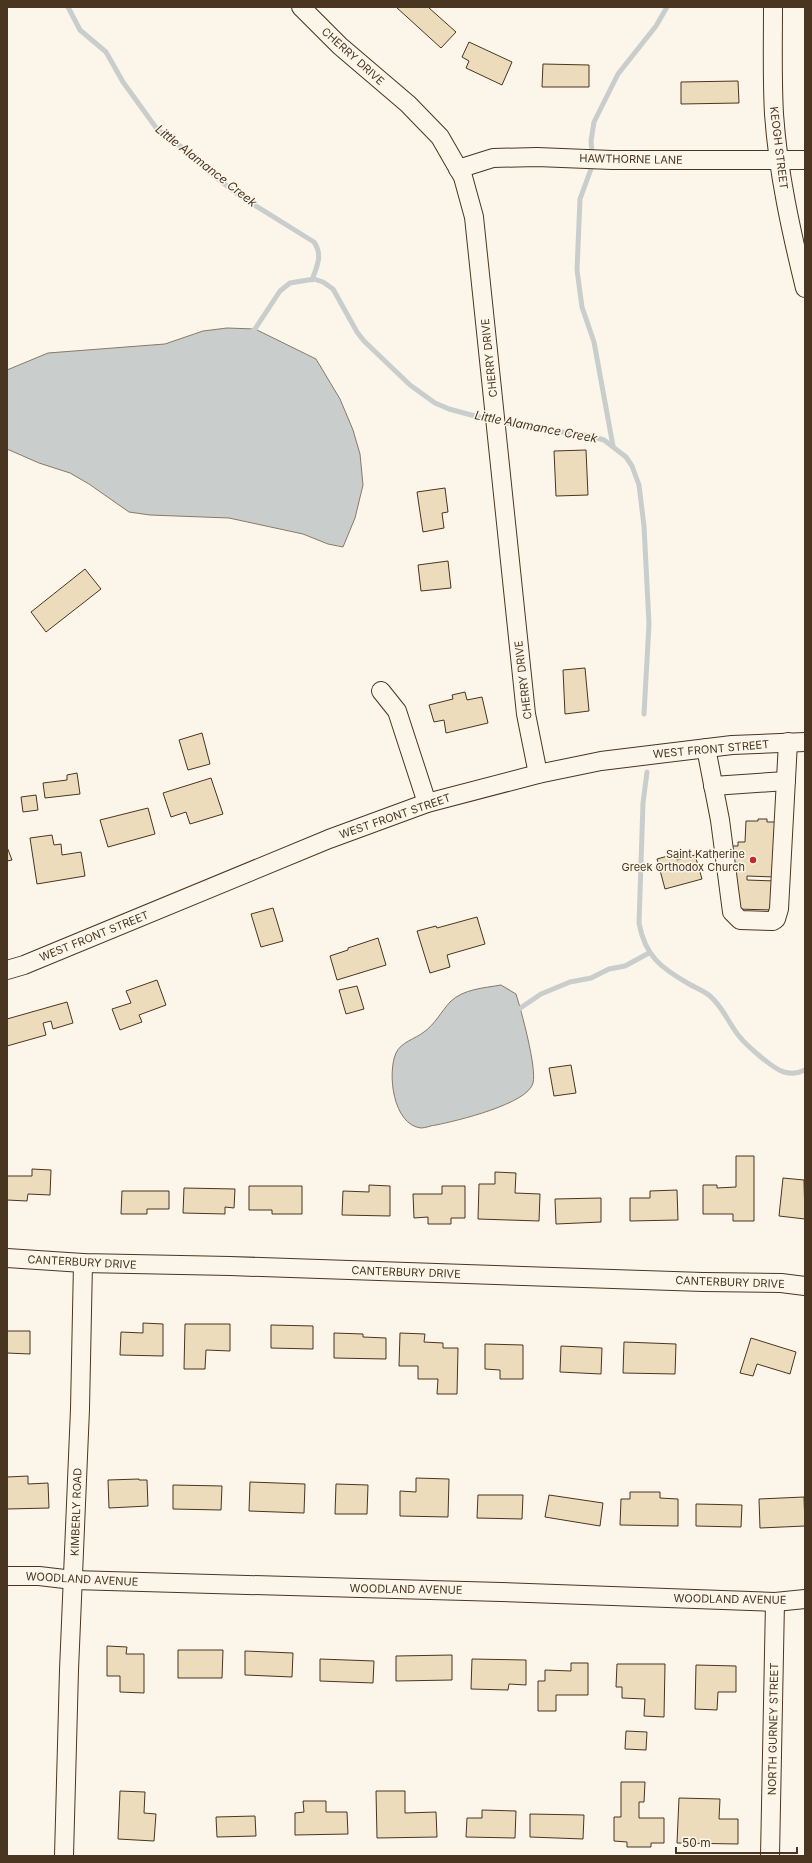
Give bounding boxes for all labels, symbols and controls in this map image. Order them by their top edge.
street label: CHERRY DRIVE [319,24,387,88]
street label: KEOGH STREET [767,106,791,190]
water label: Little Alamance Creek [153,121,260,210]
street label: HAWTHORNE LANE [579,151,683,167]
street label: CHERRY DRIVE [478,318,500,398]
water label: Little Alamance Creek [473,407,599,446]
street label: CHERRY DRIVE [511,640,535,720]
street label: WEST FRONT STREET [652,737,770,761]
street label: WEST FRONT STREET [338,790,452,842]
place label: Saint Katherine Greek Orthodox Church [621,847,745,874]
marker: Saint Katherine Greek Orthodox Church [748,855,758,865]
street label: WEST FRONT STREET [37,908,151,964]
street label: CANTERBURY DRIVE [27,1252,137,1272]
street label: CANTERBURY DRIVE [351,1263,461,1281]
street label: CANTERBURY DRIVE [675,1273,785,1291]
street label: KIMBERLY ROAD [67,1468,85,1556]
street label: WOODLAND AVENUE [25,1569,139,1589]
street label: WOODLAND AVENUE [349,1581,463,1597]
street label: WOODLAND AVENUE [673,1591,787,1607]
street label: NORTH GURNEY STREET [765,1663,781,1795]
scale bar [676,1829,797,1855]
text: 50 m [682,1835,711,1850]

